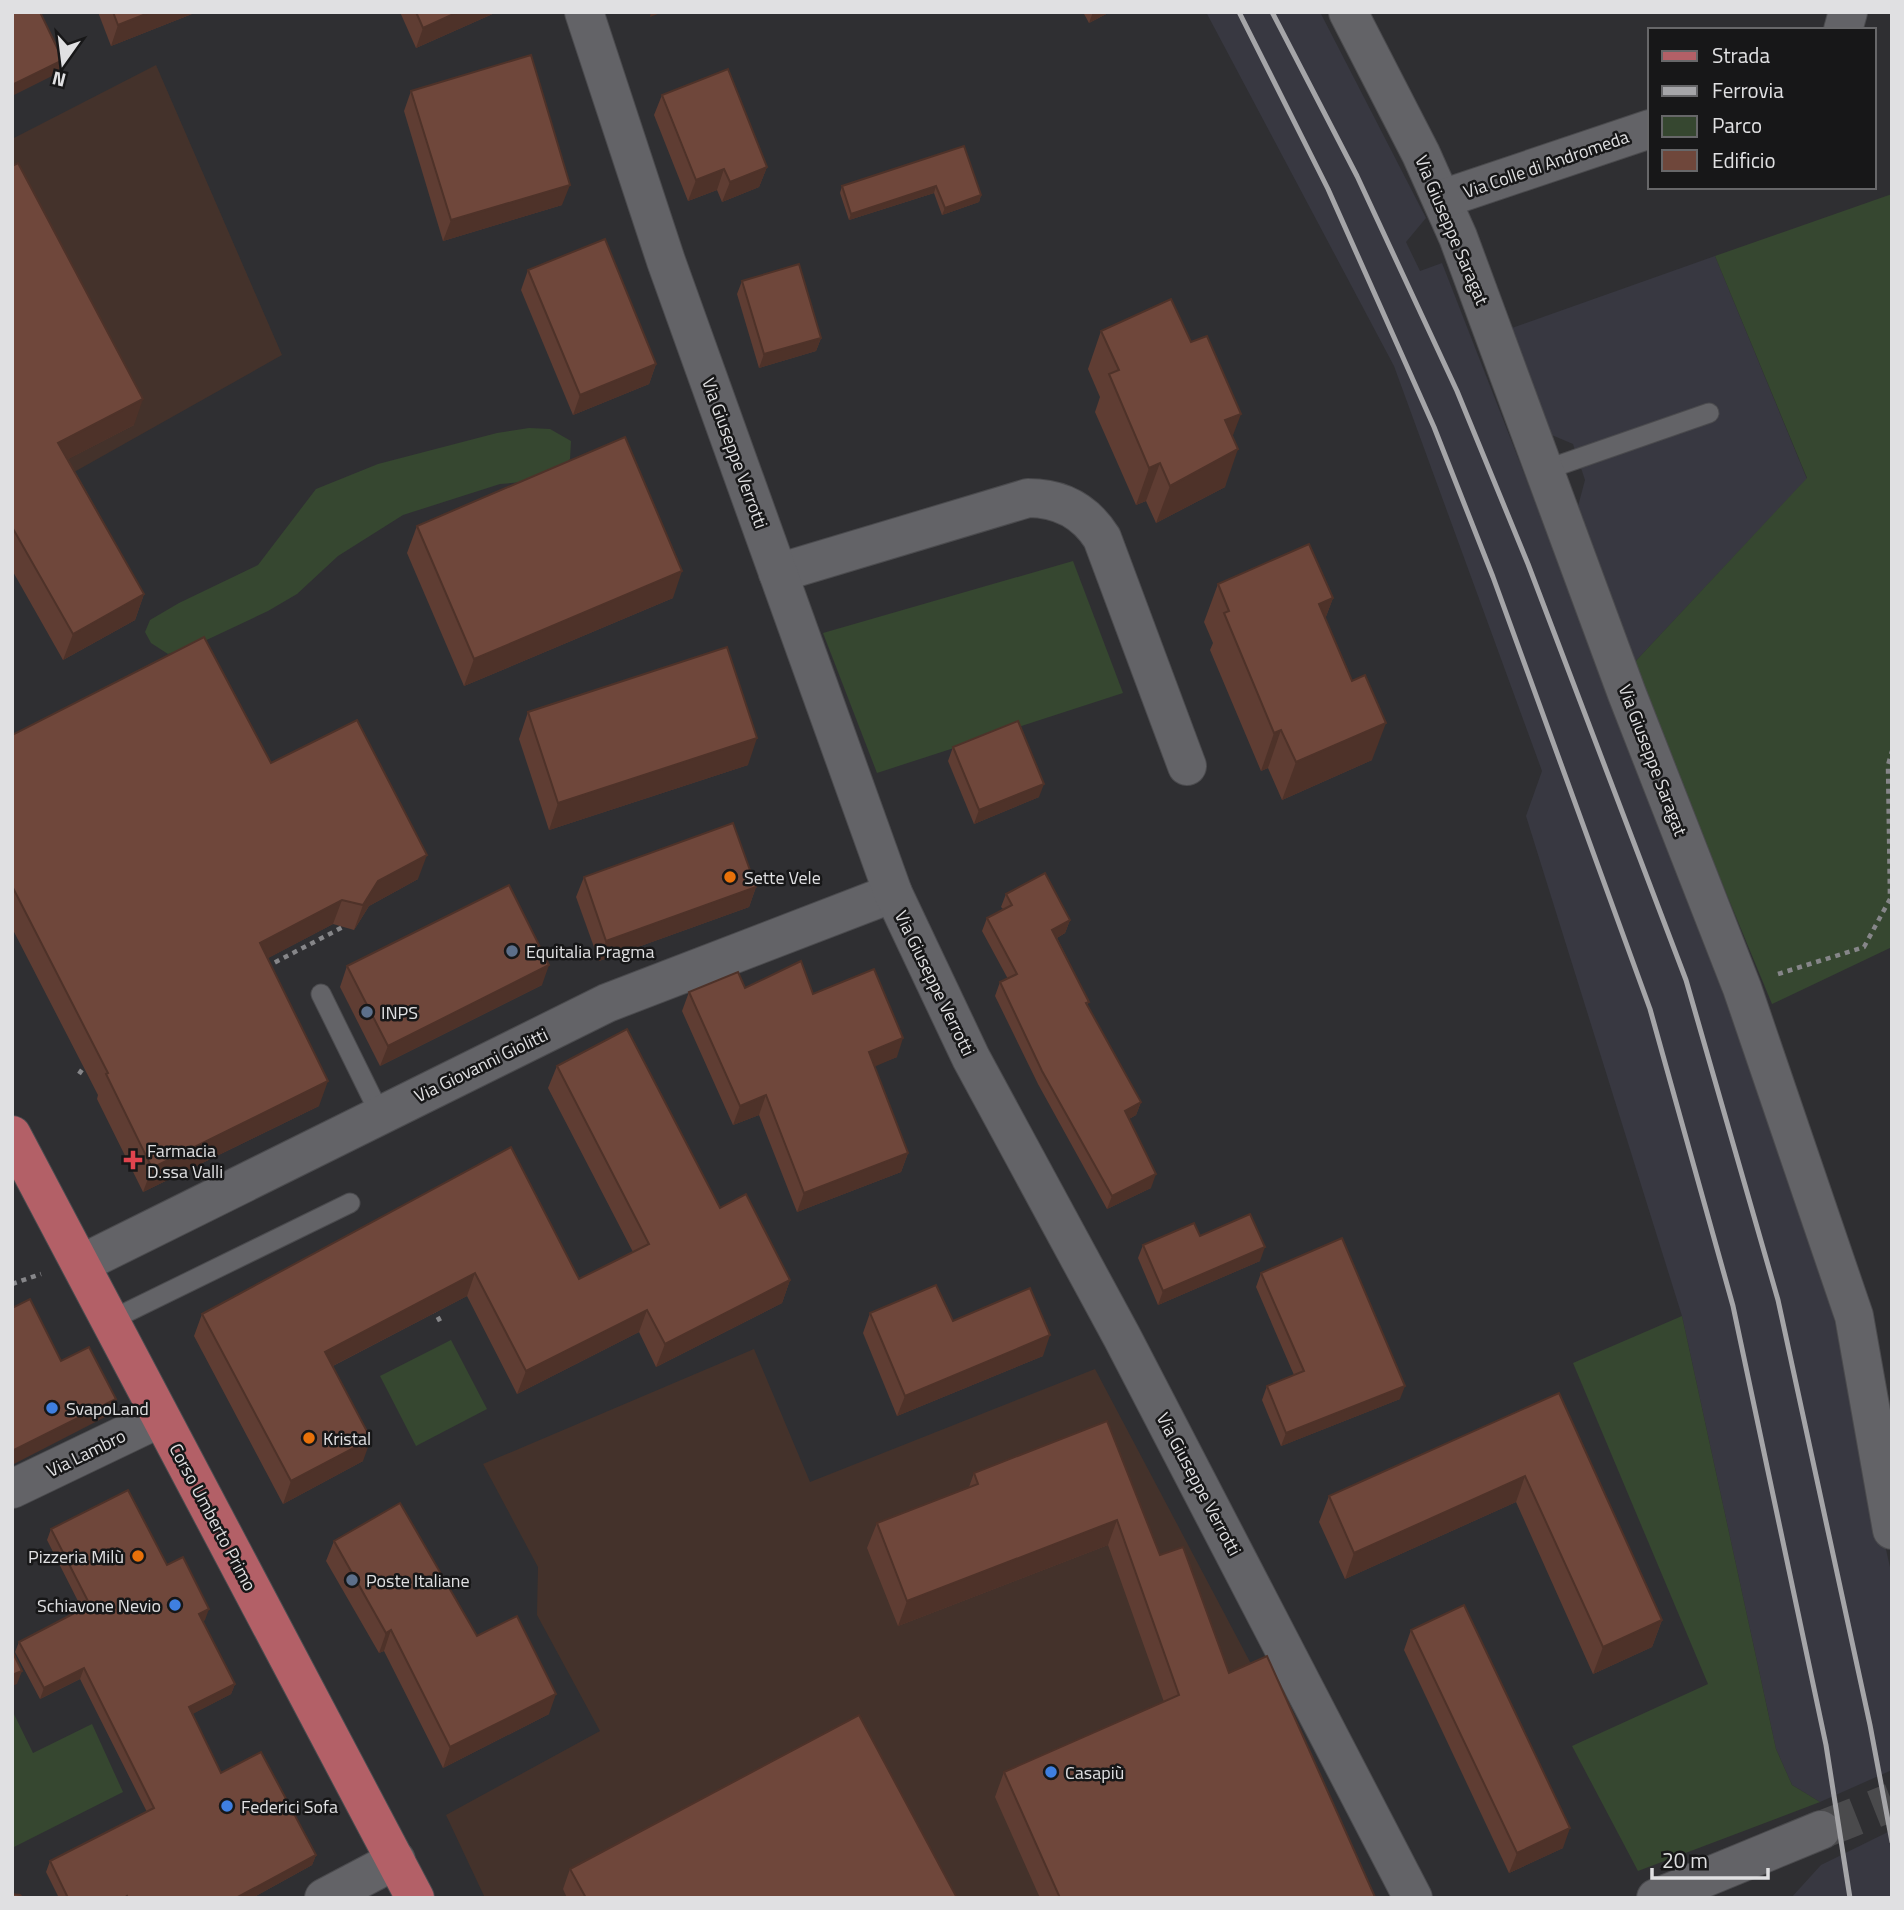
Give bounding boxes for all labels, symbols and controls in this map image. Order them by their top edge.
north arrow [28,28,98,98]
legend [1648,28,1876,189]
text: Strada [1712,39,1770,71]
text: N [49,64,69,96]
text: Ferrovia [1712,74,1784,106]
text: Parco [1712,109,1762,141]
street label: Via Colle di Andromeda [1460,123,1632,205]
text: Edificio [1712,144,1776,176]
street label: Via Giuseppe Saragat [1408,151,1496,310]
street label: Via Giuseppe Verrotti [695,374,775,532]
street label: Via Giuseppe Saragat [1612,680,1695,840]
place label: Sette Vele [744,864,821,891]
marker: Sette Vele [722,869,738,885]
street label: Via Giuseppe Verrotti [888,906,982,1060]
place label: Equitalia Pragma [526,938,654,965]
marker: Equitalia Pragma [504,943,520,959]
place label: INPS [381,999,418,1026]
marker: INPS [359,1004,375,1020]
street label: Via Giovanni Giolitti [410,1021,552,1109]
place label: Farmacia D.ssa Valli [147,1137,223,1185]
marker: Farmacia D.ssa Valli [125,1152,141,1168]
place label: SvapoLand [66,1395,149,1422]
marker: SvapoLand [44,1400,60,1416]
street label: Via Giuseppe Verrotti [1150,1408,1248,1560]
street label: Via Lambro [42,1422,130,1484]
place label: Kristal [323,1425,371,1452]
marker: Kristal [301,1430,317,1446]
street label: Corso Umberto Primo [163,1438,263,1596]
place label: Pizzeria Milù [28,1543,124,1570]
marker: Pizzeria Milù [130,1548,146,1564]
place label: Poste Italiane [366,1567,469,1594]
marker: Poste Italiane [344,1572,360,1588]
place label: Schiavone Nevio [37,1592,161,1619]
marker: Schiavone Nevio [167,1597,183,1613]
place label: Casapiù [1065,1759,1124,1786]
marker: Casapiù [1043,1764,1059,1780]
place label: Federici Sofa [241,1793,338,1820]
marker: Federici Sofa [219,1798,235,1814]
scale bar [1652,1836,1768,1880]
text: 20 m [1662,1844,1708,1876]

